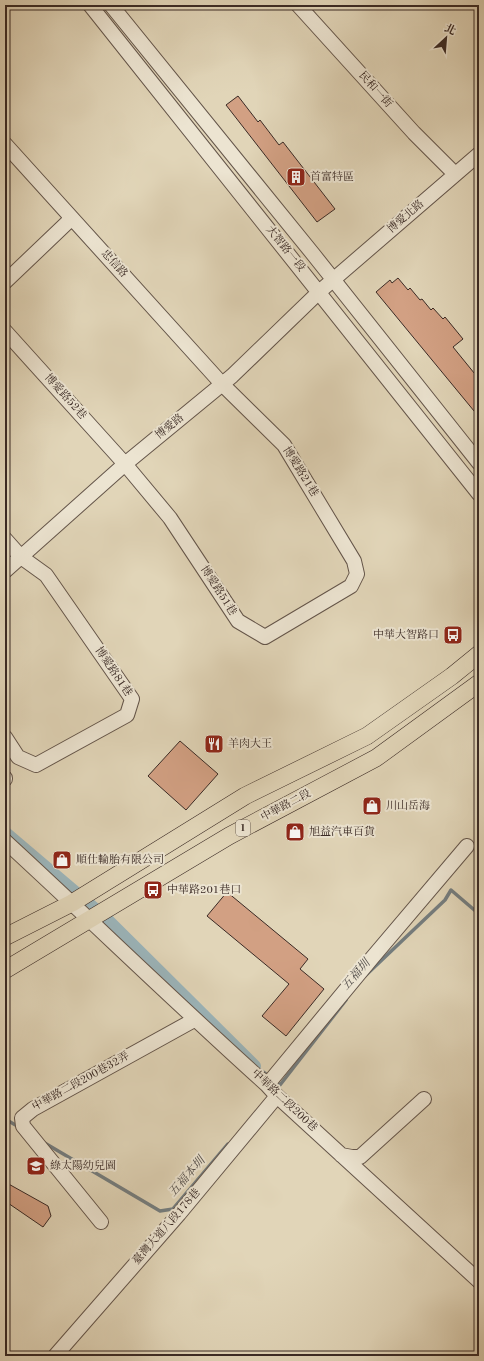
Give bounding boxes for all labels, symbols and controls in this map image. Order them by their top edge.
north arrow [426,18,466,58]
text: 北 [442,21,458,38]
street label: 民和一街 [356,69,395,110]
building icon: 首富特區 [285,166,307,188]
place label: 首富特區 [310,170,354,183]
street label: 博愛北路 [384,197,426,236]
street label: 大智路一段 [263,223,308,274]
street label: 忠信路 [99,247,131,280]
street label: 博愛路52巷 [42,371,90,422]
street label: 博愛路 [152,411,186,442]
street label: 博愛路21巷 [280,444,321,499]
street label: 博愛路51巷 [198,563,240,618]
bus stop icon: 中華大智路口 [442,624,464,646]
place label: 中華大智路口 [373,628,439,641]
street label: 博愛路81巷 [93,644,135,699]
restaurant icon: 羊肉大王 [203,733,225,755]
place label: 羊肉大王 [228,737,272,750]
street label: 中華路二段 [258,786,313,824]
shop icon: 川山岳海 [361,795,383,817]
place label: 川山岳海 [386,799,430,812]
road number: 1 [236,820,250,836]
shop icon: 旭益汽車百貨 [284,821,306,843]
place label: 旭益汽車百貨 [309,825,375,838]
shop icon: 順仕輪胎有限公司 [51,849,73,871]
place label: 順仕輪胎有限公司 [76,853,164,866]
bus stop icon: 中華路201巷口 [142,879,164,901]
place label: 中華路201巷口 [167,883,241,896]
water label: 五福圳 [338,955,374,992]
street label: 中華路二段200巷32弄 [30,1049,131,1113]
street label: 中華路二段200巷 [249,1066,320,1134]
water label: 五福本圳 [165,1152,209,1199]
school or university icon: 綠太陽幼兒園 [25,1155,47,1177]
place label: 綠太陽幼兒園 [50,1159,116,1172]
street label: 臺灣大道八段178巷 [130,1186,203,1267]

